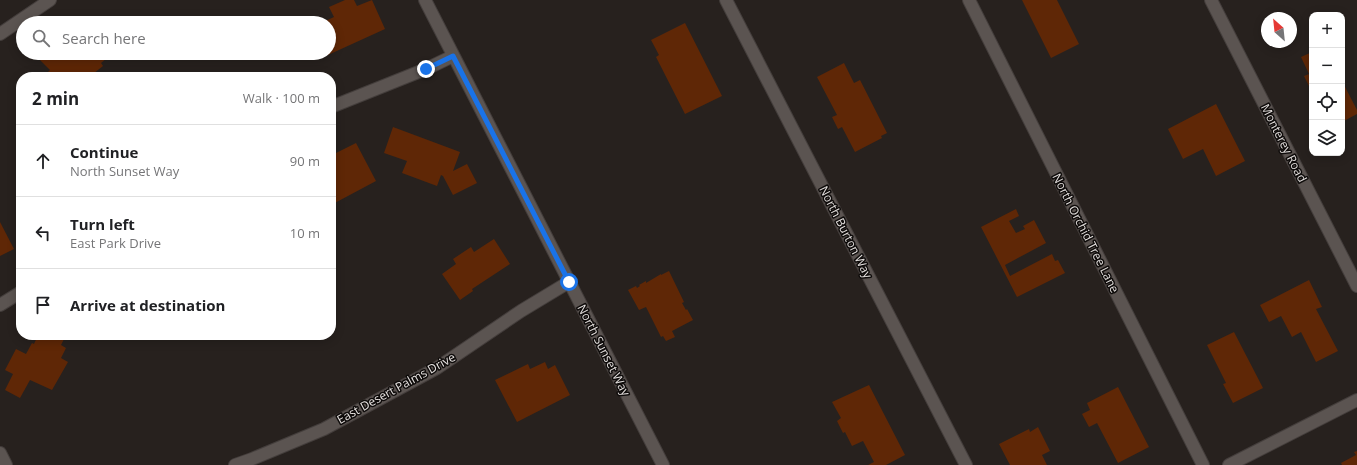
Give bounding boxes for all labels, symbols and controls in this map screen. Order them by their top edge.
north arrow [1261,12,1297,48]
map controls [1309,12,1345,156]
button: + [1309,12,1345,48]
search box [16,16,336,60]
icon: search [30,27,52,49]
text: Search here [62,28,146,48]
button: − [1309,48,1345,84]
route end [417,60,435,78]
button: locate [1309,84,1345,120]
text: 2 min [32,87,79,110]
text: Walk · 100 m [243,89,320,107]
street label: Monterey Road [1257,101,1311,185]
button: layers [1309,120,1345,156]
text: Continue [70,142,138,162]
icon: ahead [32,150,54,172]
text: 90 m [290,152,320,170]
text: North Sunset Way [70,162,179,180]
street label: North Orchid Tree Lane [1048,170,1124,296]
street label: North Burton Way [815,183,877,282]
text: Turn left [70,214,135,234]
icon: left [32,222,54,244]
text: 10 m [290,224,320,242]
text: East Park Drive [70,234,161,252]
route start [560,273,578,291]
icon: arrive [32,294,54,316]
text: Arrive at destination [70,295,225,315]
street label: North Sunset Way [574,301,635,400]
street label: East Desert Palms Drive [334,348,458,428]

